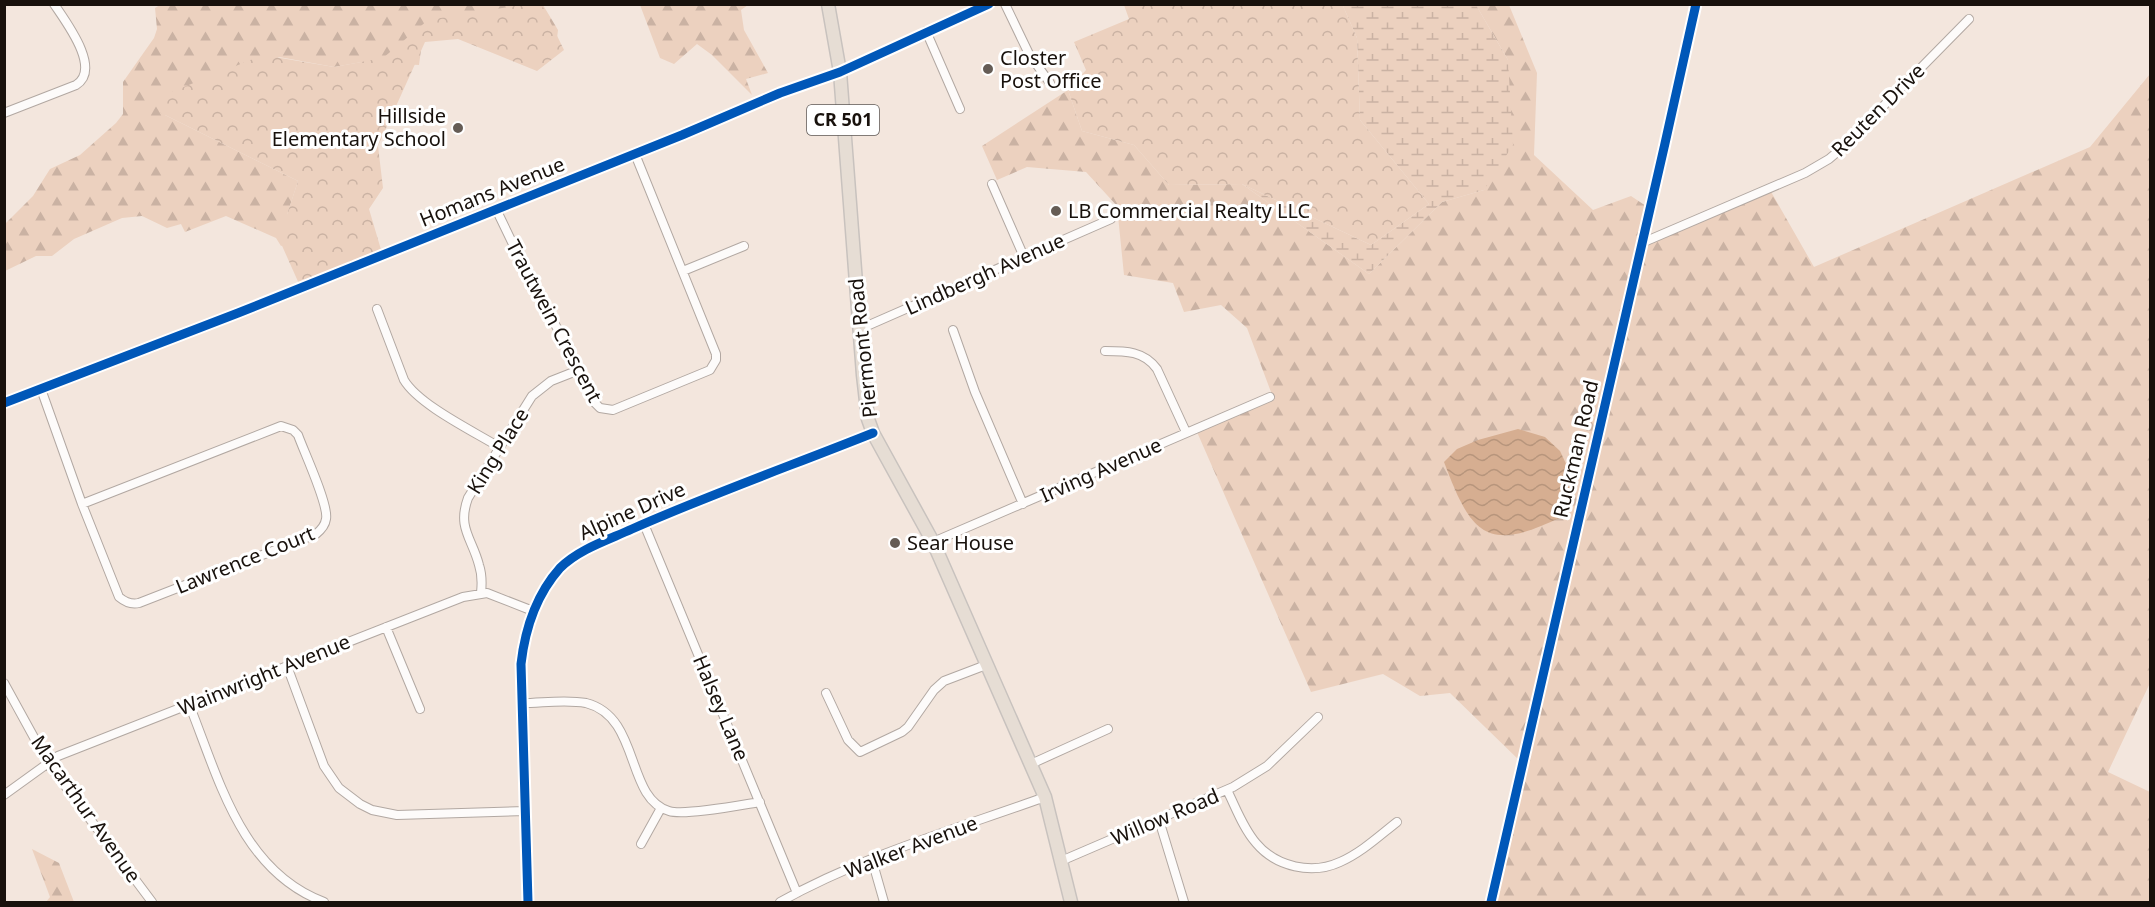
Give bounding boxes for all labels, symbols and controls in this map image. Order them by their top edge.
place label: Closter Post Office [1000,44,1102,94]
street label: Reuten Drive [1825,57,1930,162]
marker: Closter Post Office [981,62,995,76]
place label: Hillside Elementary School [272,102,446,152]
road number: CR 501 [807,105,879,135]
marker: Hillside Elementary School [451,121,465,135]
street label: Homans Avenue [415,150,568,233]
place label: LB Commercial Realty LLC [1068,197,1311,224]
marker: LB Commercial Realty LLC [1049,204,1063,218]
street label: Lindbergh Avenue [901,226,1069,321]
street label: Trautwein Crescent [500,235,609,407]
street label: Piermont Road [842,277,883,419]
street label: Ruckman Road [1547,377,1604,520]
street label: King Place [460,403,535,499]
street label: Irving Avenue [1036,431,1166,508]
street label: Alpine Drive [574,475,689,546]
street label: Lawrence Court [171,519,318,600]
place label: Sear House [907,529,1014,556]
marker: Sear House [888,536,902,550]
street label: Wainwright Avenue [174,628,354,721]
street label: Halsey Lane [687,651,756,765]
street label: Macarthur Avenue [25,730,147,888]
street label: Willow Road [1107,782,1223,851]
street label: Walker Avenue [841,809,981,884]

